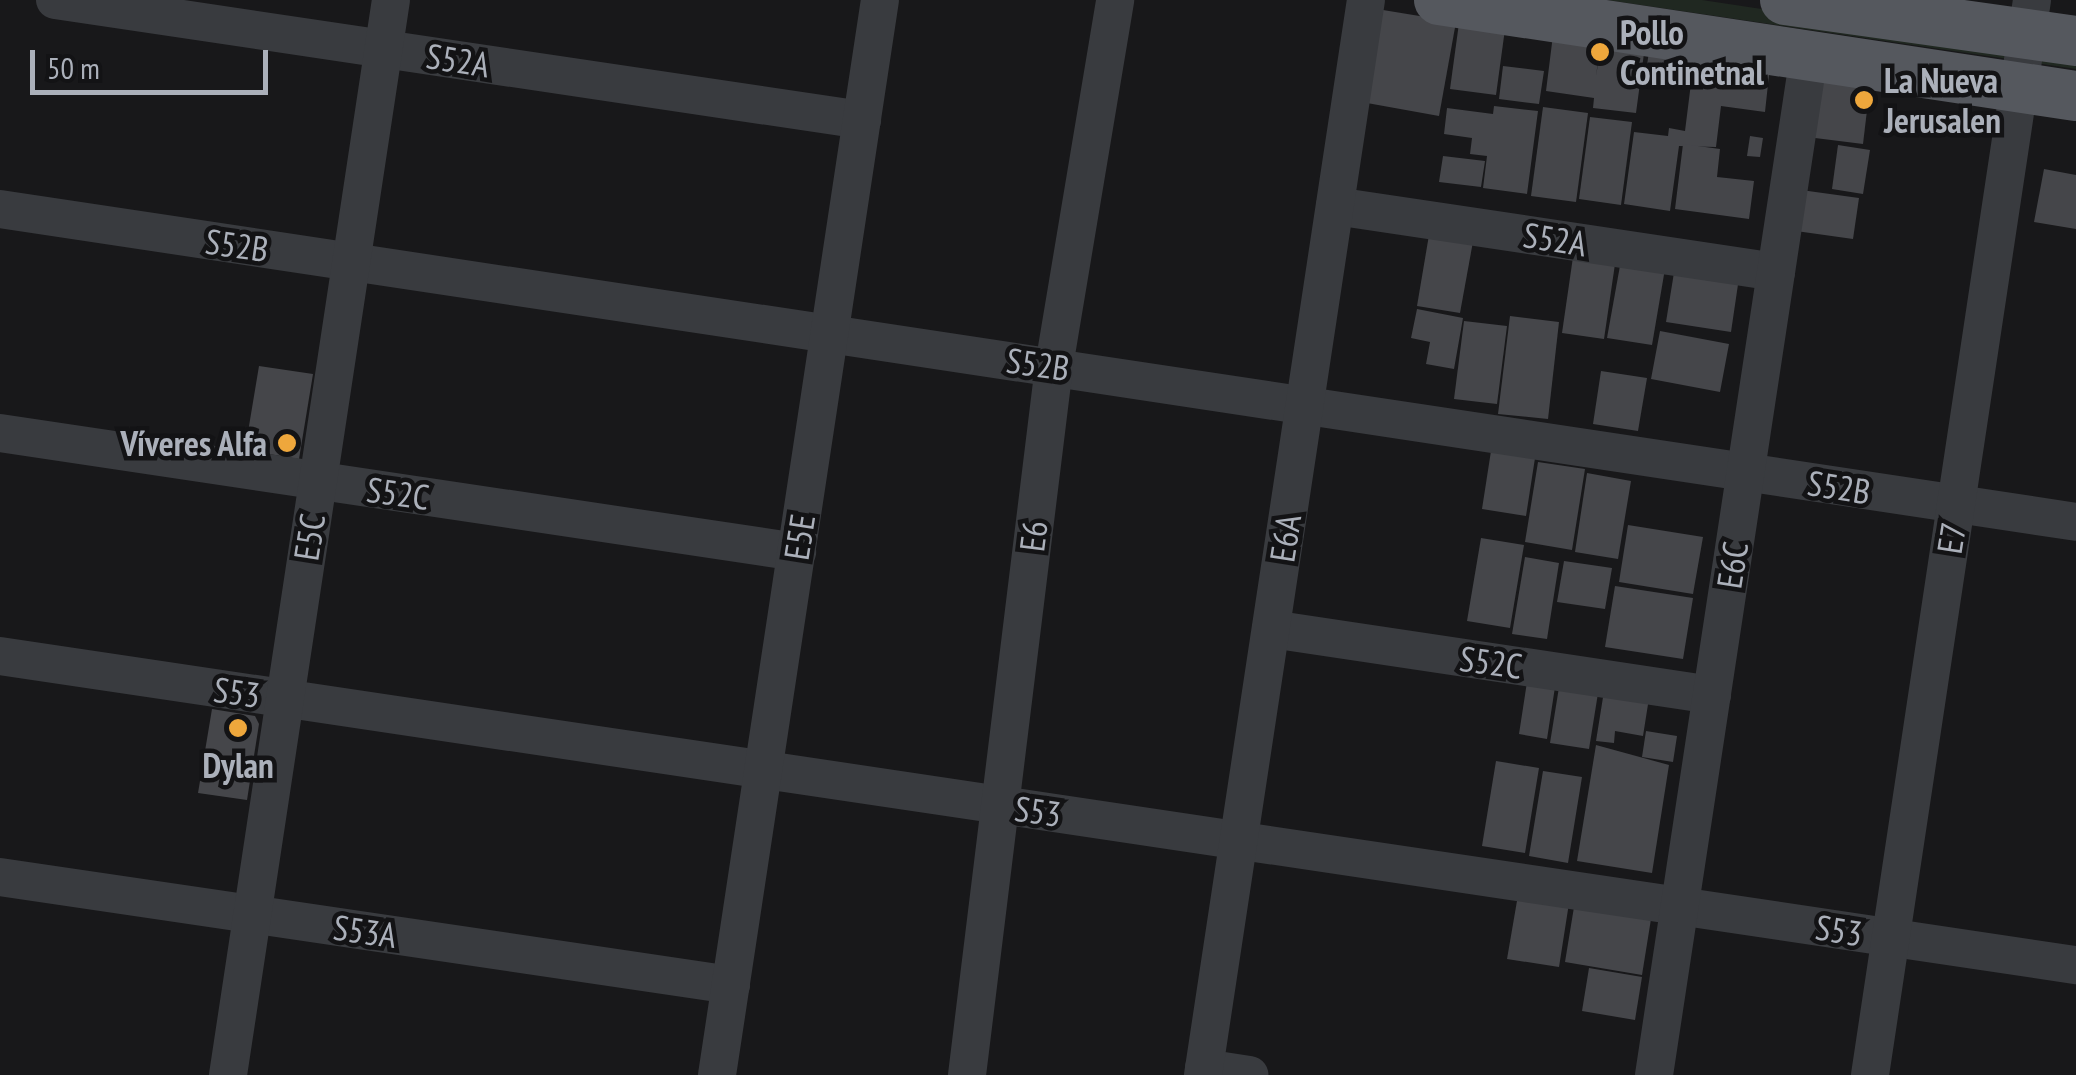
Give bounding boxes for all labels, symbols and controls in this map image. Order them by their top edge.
place label: Pollo Continetnal [1620,11,1764,93]
scale bar [35,30,272,92]
street label: S52A [424,34,492,86]
marker: Pollo Continetnal [1589,41,1611,63]
text: 50 m [47,48,100,87]
place label: La Nueva Jerusalen [1884,59,2001,141]
marker: La Nueva Jerusalen [1853,89,1875,111]
street label: S52A [1521,213,1589,265]
street label: S52B [203,220,271,270]
street label: S52B [1004,339,1072,389]
place label: Víveres Alfa [119,422,267,464]
marker: Víveres Alfa [276,432,298,454]
street label: S52B [1805,461,1873,513]
street label: S52C [364,468,432,518]
street label: E5C [285,511,333,563]
street label: E5E [775,511,823,563]
street label: E6A [1261,511,1309,565]
street label: E6 [1010,518,1056,554]
street label: E7 [1928,520,1974,556]
street label: E6C [1708,539,1756,591]
street label: S52C [1457,637,1525,687]
street label: S53 [211,668,263,716]
marker: Dylan [227,717,249,739]
place label: Dylan [202,744,274,786]
street label: S53 [1012,787,1064,835]
street label: S53A [331,906,399,956]
street label: S53 [1813,906,1865,954]

